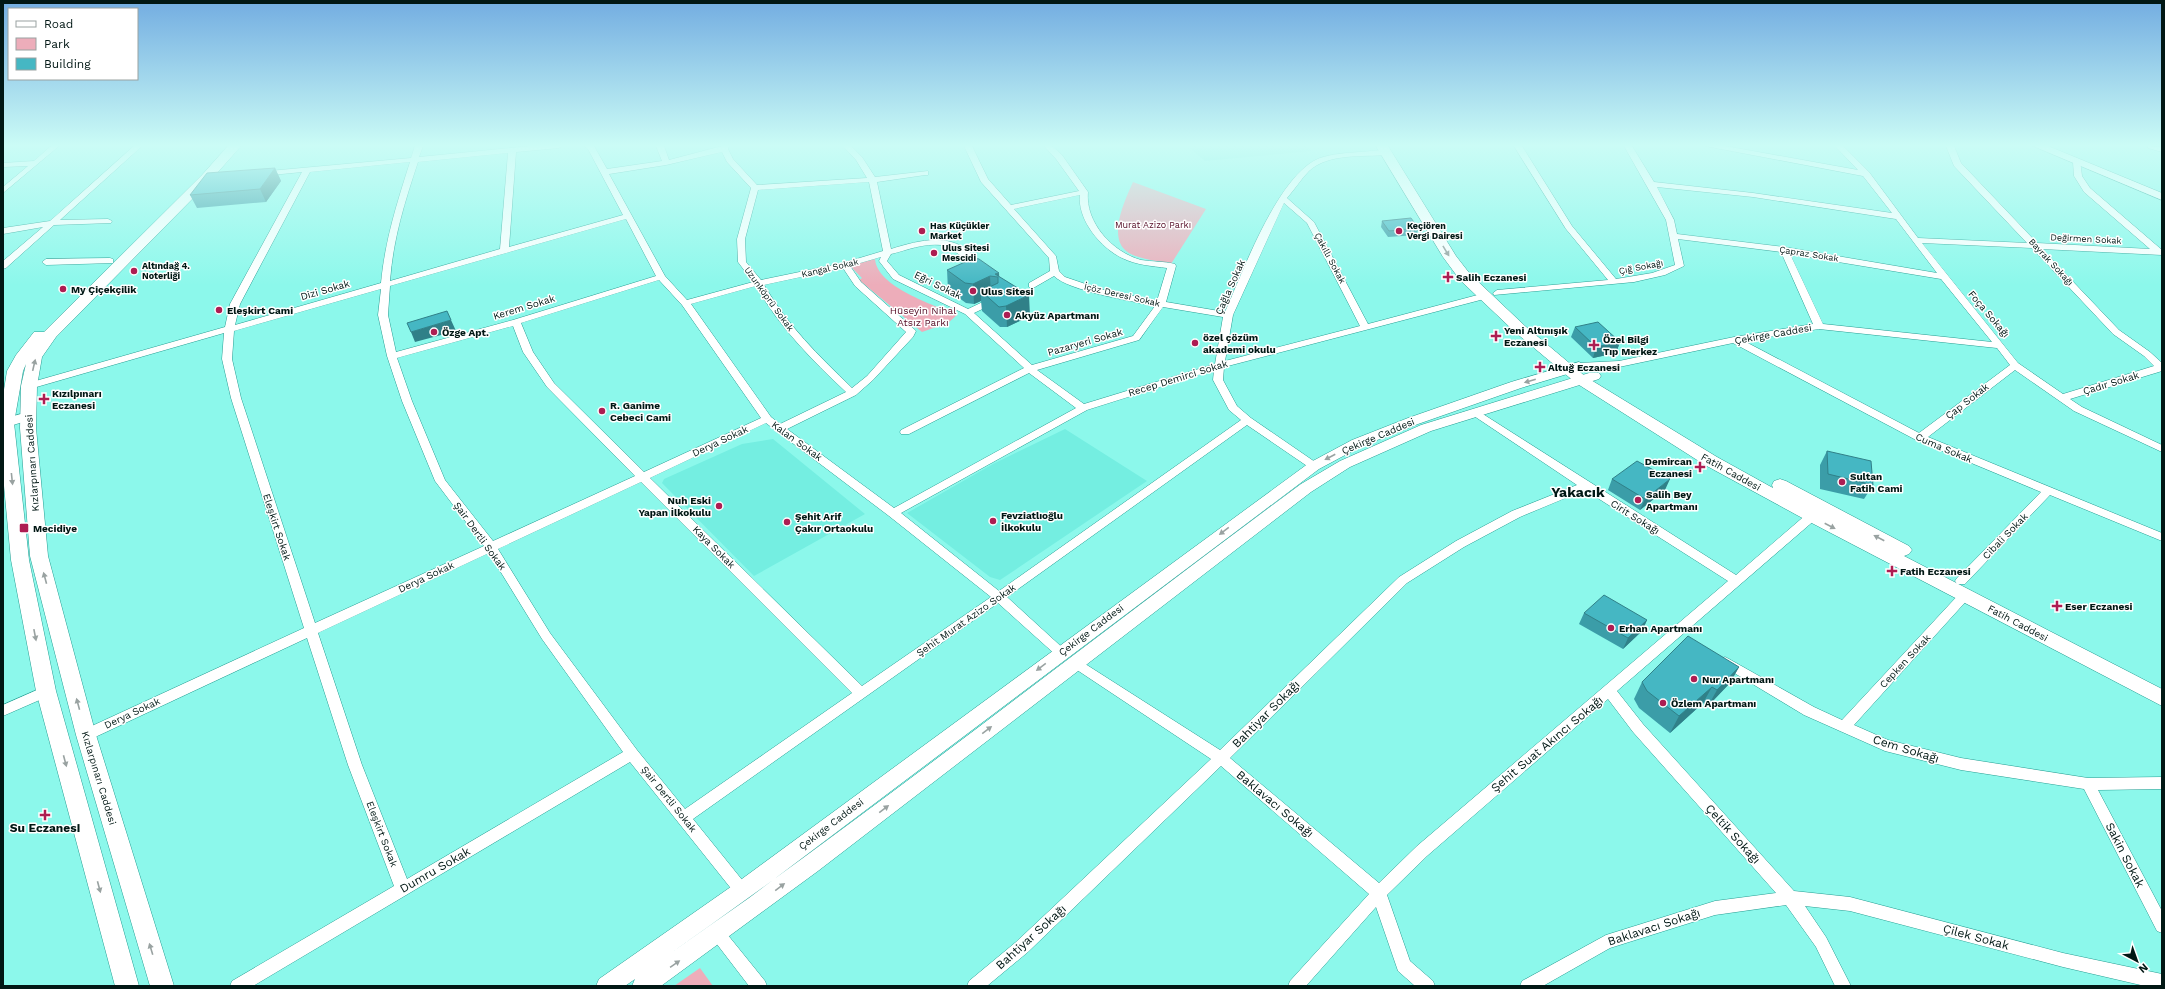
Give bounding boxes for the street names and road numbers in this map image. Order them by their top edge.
street label: Çakıllı Sokak [1312,231,1348,285]
street label: Değirmen Sokak [2050,232,2122,246]
street label: Bayrak Sokağı [2027,236,2075,288]
street label: Çapraz Sokak [1779,244,1839,264]
street label: Kangal Sokak [801,257,859,279]
street label: Çağla Sokak [1213,257,1247,316]
street label: Çığ Sokağı [1618,258,1664,276]
street label: Uzunköprü Sokak [742,265,796,333]
street label: Eğri Sokak [913,269,964,301]
street label: Dizi Sokak [299,278,351,302]
street label: İçöz Deresi Sokak [1083,280,1161,309]
street label: Foça Sokağı [1966,288,2012,340]
street label: Kerem Sokak [492,292,556,322]
street label: Çekirge Caddesi [1734,322,1812,346]
street label: Pazaryeri Sokak [1046,326,1124,358]
street label: Recep Demirci Sokak [1127,358,1229,398]
street label: Çadır Sokak [2082,369,2141,397]
street label: Çap Sokak [1943,381,1991,421]
street label: Kızlarpınarı Caddesi [23,414,41,512]
street label: Çekirge Caddesi [1340,416,1416,456]
street label: Kalan Sokak [770,419,825,463]
street label: Derya Sokak [690,423,750,459]
street label: Cuma Sokak [1914,431,1974,465]
street label: Fatih Caddesi [1699,451,1763,493]
street label: Eleşkirt Sokak [261,492,293,562]
street label: Cirit Sokağı [1609,498,1661,536]
street label: Şair Dertli Sokak [452,500,509,572]
street label: Cibali Sokak [1980,510,2030,561]
street label: Kaya Sokak [691,524,738,571]
street label: Derya Sokak [396,559,456,595]
street label: Şehit Murat Azizo Sokak [914,581,1018,658]
street label: Çekirge Caddesi [1057,602,1125,658]
street label: Fatih Caddesi [1986,603,2050,643]
street label: Cepken Sokak [1877,632,1933,690]
street label: Bahtiyar Sokağı [1229,677,1303,751]
street label: Şehit Suat Akıncı Sokağı [1488,693,1606,795]
street label: Derya Sokak [102,695,162,731]
street label: Kızlarpınarı Caddesi [80,730,118,826]
street label: Cem Sokağı [1871,732,1941,766]
street label: Şair Dertli Sokak [639,764,699,834]
street label: Baklavacı Sokağı [1234,768,1316,840]
street label: Çekirge Caddesi [797,796,865,852]
street label: Eleşkirt Sokak [364,800,400,869]
street label: Çeltik Sokağı [1703,801,1763,867]
street label: Sakin Sokak [2103,820,2147,890]
street label: Dumru Sokak [397,844,473,896]
street label: Bahtiyar Sokağı [993,902,1069,972]
street label: Baklavacı Sokağı [1606,905,1702,949]
street label: Çilek Sokak [1941,921,2011,953]

